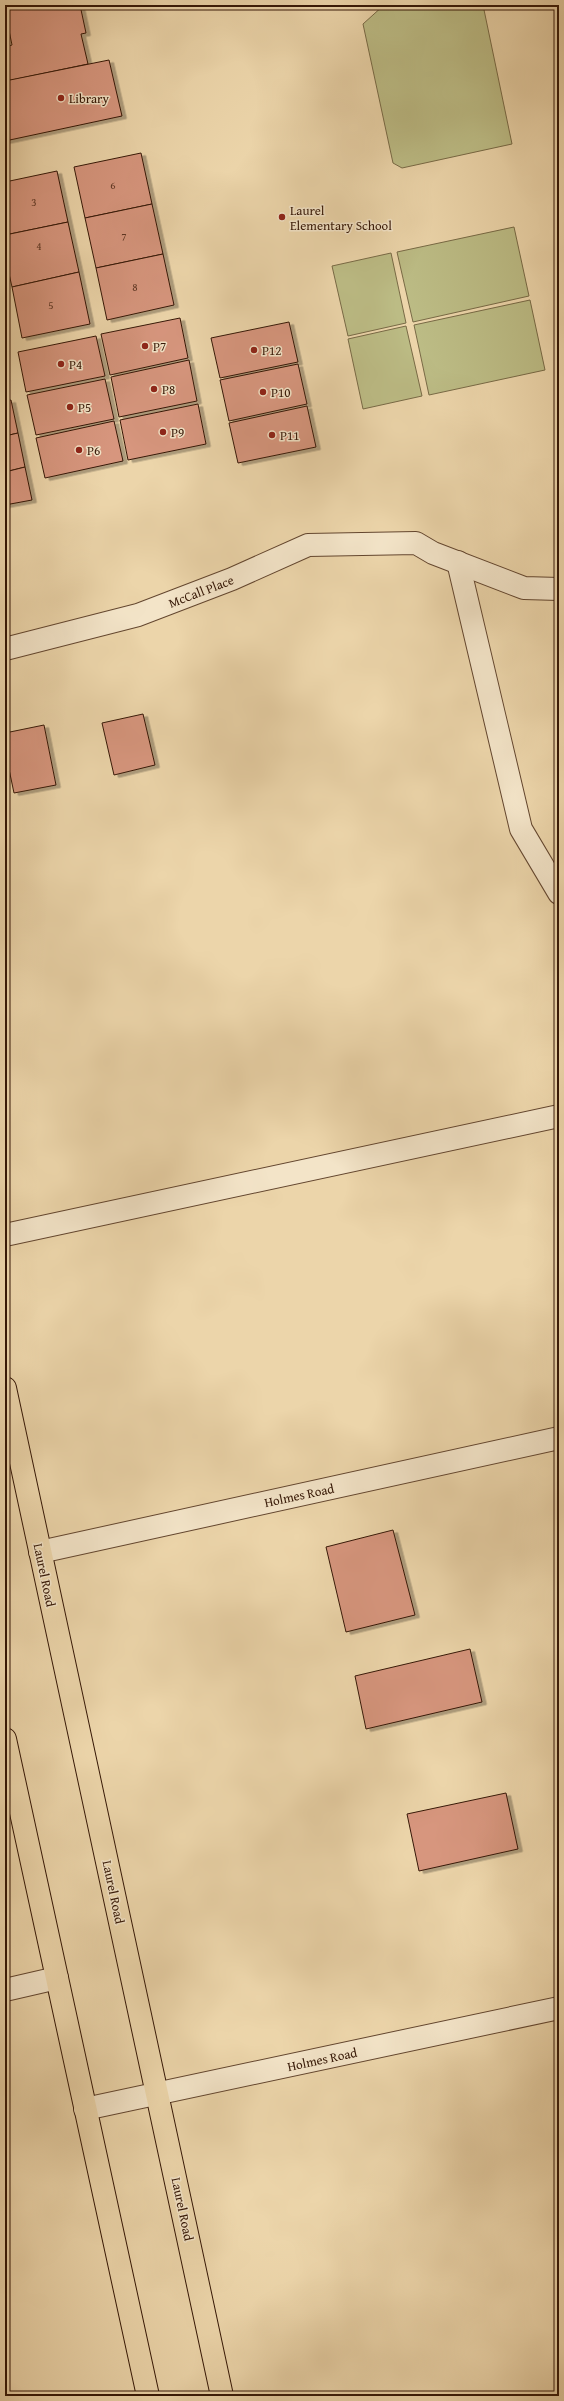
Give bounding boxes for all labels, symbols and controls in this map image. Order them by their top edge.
place label: Library [69,89,109,108]
marker: Library [56,93,66,103]
house number: 6 [110,177,116,193]
house number: 3 [31,194,37,210]
place label: Laurel Elementary School [290,201,392,235]
marker: Laurel Elementary School [277,212,287,222]
house number: 7 [121,228,127,244]
house number: 4 [36,238,42,254]
house number: 8 [132,279,138,295]
house number: 5 [48,297,54,313]
place label: P7 [153,337,166,356]
marker: P7 [140,341,150,351]
place label: P12 [262,341,282,360]
marker: P12 [249,345,259,355]
place label: P4 [69,355,82,374]
marker: P4 [56,359,66,369]
place label: P8 [162,380,175,399]
place label: P10 [271,383,291,402]
marker: P8 [149,384,159,394]
marker: P10 [258,387,268,397]
place label: P5 [78,398,91,417]
marker: P5 [65,402,75,412]
place label: P9 [171,423,184,442]
place label: P11 [280,426,300,445]
marker: P9 [158,427,168,437]
marker: P11 [267,430,277,440]
place label: P6 [87,441,100,460]
marker: P6 [74,445,84,455]
street label: McCall Place [166,570,237,613]
street label: Holmes Road [262,1479,336,1512]
street label: Laurel Road [29,1542,61,1609]
street label: Laurel Road [98,1859,130,1926]
street label: Holmes Road [285,2043,359,2076]
street label: Laurel Road [167,2176,199,2243]

